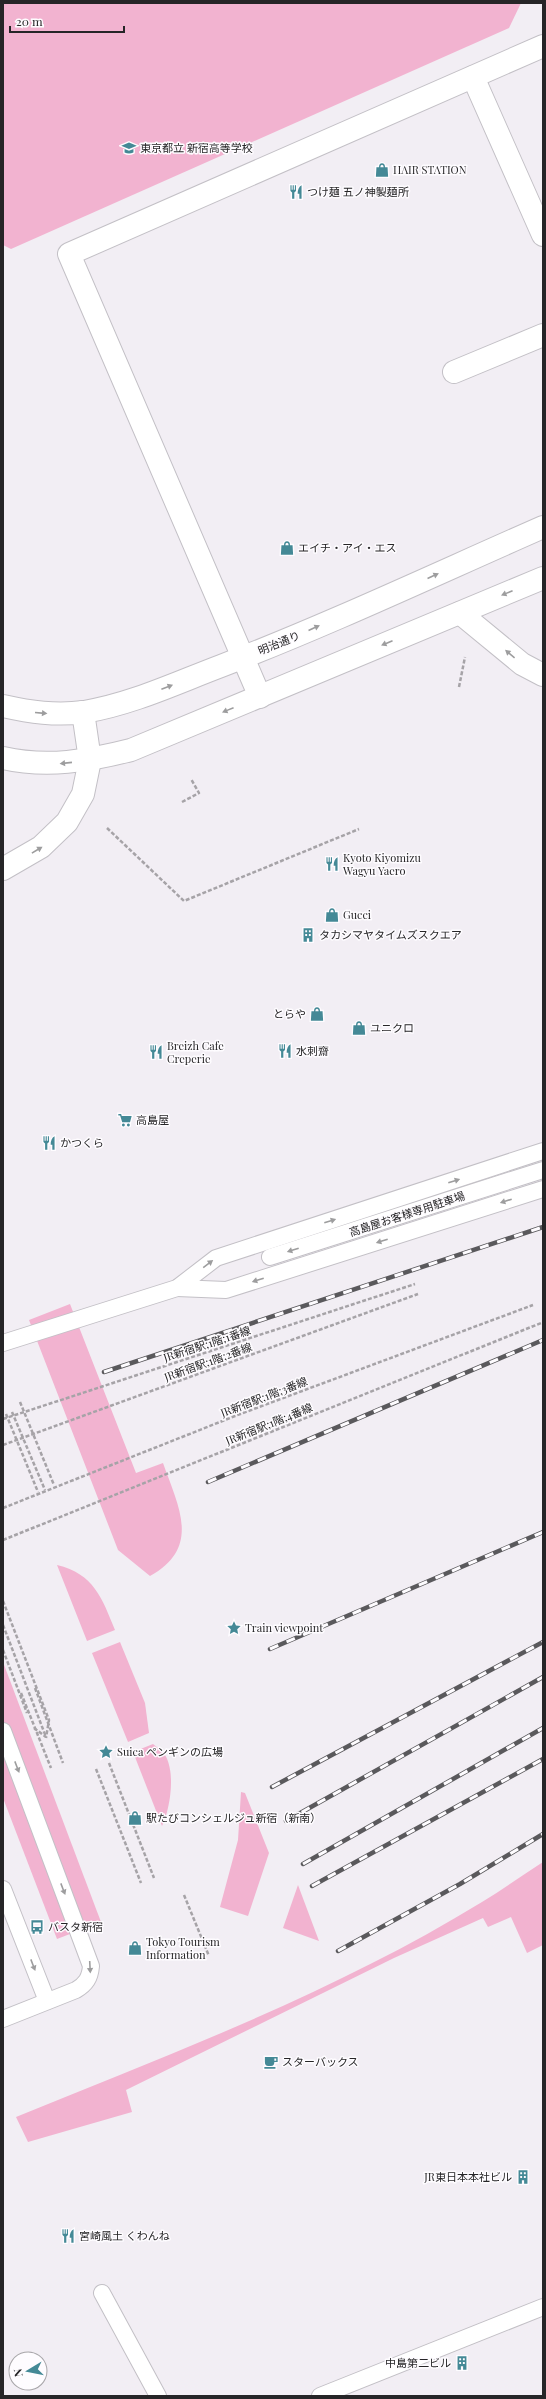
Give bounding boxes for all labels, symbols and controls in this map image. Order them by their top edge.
scale bar [10,8,124,34]
text: 20 m [16,13,43,29]
school or university icon: 東京都立 新宿高等学校 [121,140,137,156]
place label: 東京都立 新宿高等学校 [140,140,253,155]
shop icon: HAIR STATION [374,162,390,178]
place label: HAIR STATION [393,162,467,177]
restaurant icon: つけ麺 五ノ神製麺所 [288,184,304,200]
place label: つけ麺 五ノ神製麺所 [307,184,410,199]
shop icon: エイチ・アイ・エス [279,540,295,556]
place label: エイチ・アイ・エス [298,540,396,555]
one-way arrow [427,573,438,579]
one-way arrow [500,591,512,597]
one-way arrow [308,625,320,632]
street label: 明治通り [256,627,302,658]
one-way arrow [381,640,393,647]
one-way arrow [505,650,516,659]
one-way arrow [162,683,174,689]
one-way arrow [223,707,234,713]
one-way arrow [35,709,47,716]
one-way arrow [60,760,72,766]
one-way arrow [31,846,43,853]
place label: Kyoto Kiyomizu Wagyu Yaero [342,850,421,878]
restaurant icon: Kyoto Kiyomizu Wagyu Yaero [324,856,340,872]
shop icon: Gucci [324,907,340,923]
place label: Gucci [343,907,371,922]
building icon: タカシマヤタイムズスクエア [300,927,316,943]
place label: タカシマヤタイムズスクエア [319,927,462,942]
place label: とらや [273,1006,306,1021]
shop icon: とらや [309,1006,325,1022]
shop icon: ユニクロ [351,1020,367,1036]
place label: ユニクロ [370,1020,414,1035]
place label: Breizh Cafe Creperie [167,1038,224,1066]
restaurant icon: 水刺齋 [277,1043,293,1059]
place label: 水刺齋 [296,1043,329,1058]
restaurant icon: Breizh Cafe Creperie [148,1044,164,1060]
supermarket icon: 高島屋 [117,1112,133,1128]
place label: 高島屋 [136,1112,169,1127]
restaurant icon: かつくら [41,1135,57,1151]
place label: かつくら [60,1135,104,1150]
one-way arrow [448,1177,460,1183]
street label: 高島屋お客様専用駐車場 [347,1188,467,1239]
one-way arrow [500,1198,512,1204]
one-way arrow [324,1218,336,1224]
one-way arrow [376,1238,388,1244]
one-way arrow [286,1247,298,1253]
one-way arrow [203,1261,213,1269]
one-way arrow [252,1277,264,1283]
street label: JR新宿駅;1階;1番線 [160,1322,252,1365]
street label: JR新宿駅;1階;2番線 [161,1339,254,1385]
street label: JR新宿駅;1階;3番線 [217,1373,309,1420]
street label: JR新宿駅;1階;4番線 [222,1399,315,1448]
place icon: Train viewpoint [226,1620,242,1636]
place label: Train viewpoint [245,1620,323,1635]
place icon: Suica ペンギンの広場 [98,1744,114,1760]
place label: Suica ペンギンの広場 [117,1744,223,1759]
one-way arrow [14,1762,20,1774]
shop icon: 駅たびコンシェルジュ新宿（新南） [127,1810,143,1826]
place label: 駅たびコンシェルジュ新宿（新南） [146,1810,321,1825]
one-way arrow [61,1883,67,1895]
bus stop icon: バスタ新宿 [29,1919,45,1935]
place label: バスタ新宿 [48,1919,103,1934]
place label: Tokyo Tourism Information [146,1934,220,1962]
shop icon: Tokyo Tourism Information [127,1940,143,1956]
one-way arrow [31,1960,37,1972]
one-way arrow [87,1961,93,1974]
cafe icon: スターバックス [263,2054,279,2070]
place label: スターバックス [282,2054,359,2069]
place label: JR東日本本社ビル [423,2169,512,2184]
building icon: JR東日本本社ビル [515,2169,531,2185]
restaurant icon: 宮崎風土 くわんね [60,2228,76,2244]
place label: 宮崎風土 くわんね [79,2228,170,2243]
north arrow [8,2351,48,2391]
place label: 中島第二ビル [385,2355,451,2370]
building icon: 中島第二ビル [454,2355,470,2371]
text: N [10,2368,26,2378]

